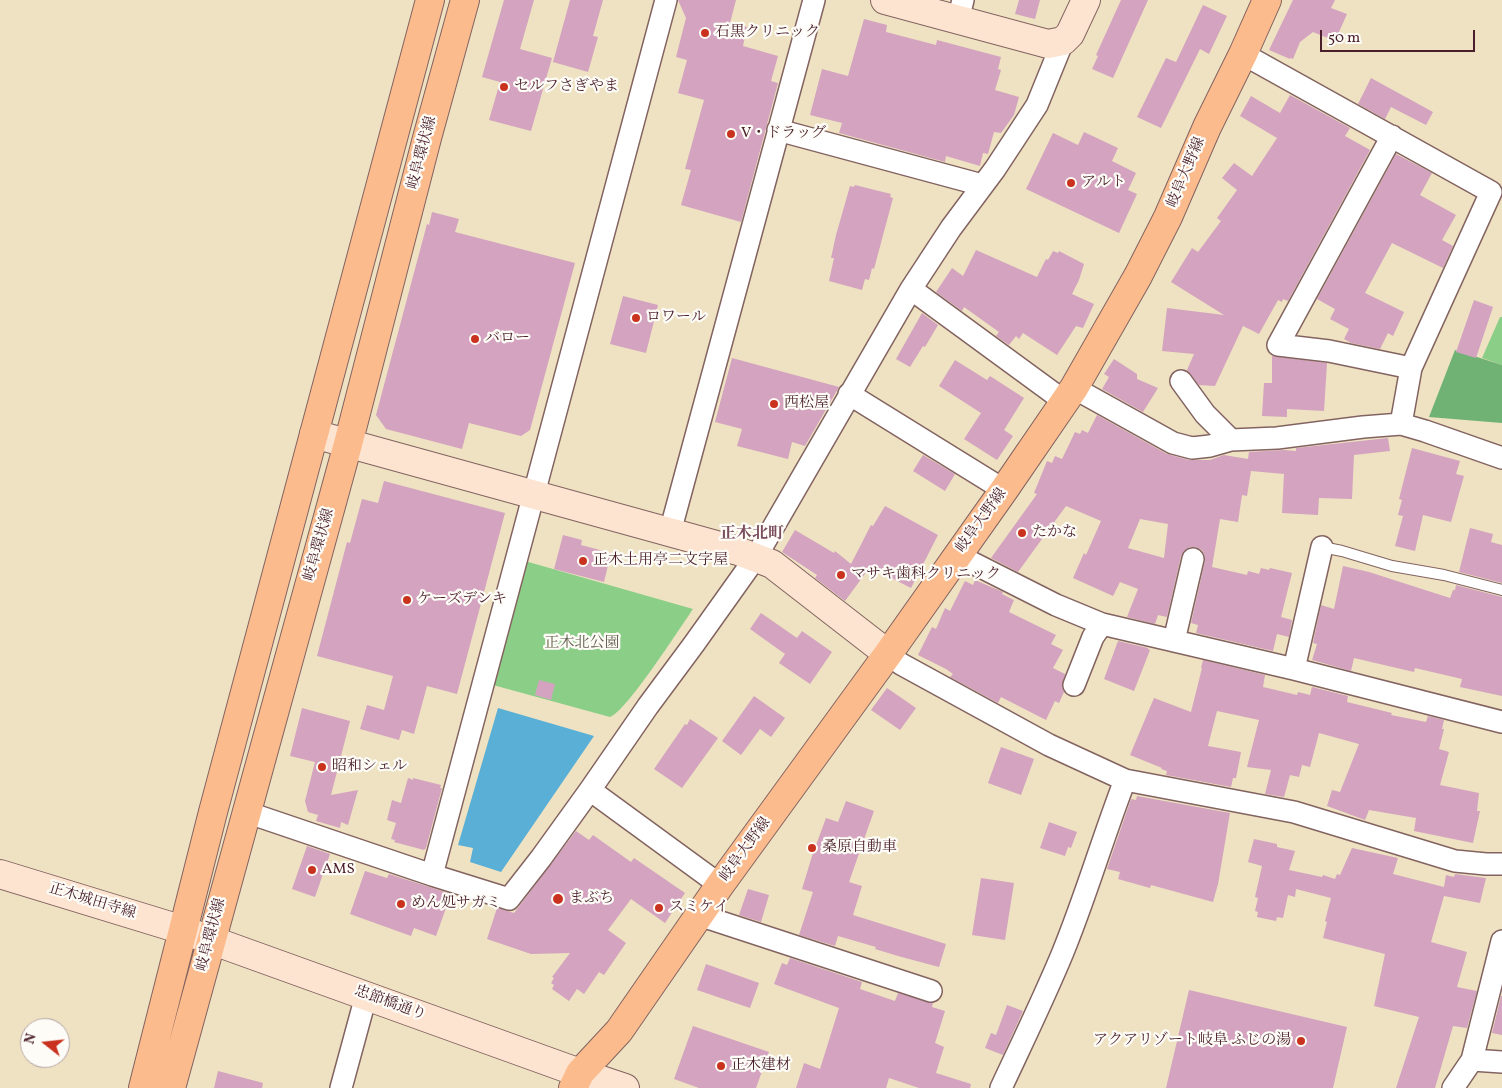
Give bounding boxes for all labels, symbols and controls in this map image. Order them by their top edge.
scale bar [1322,20,1477,52]
place label: 石黒クリニック [715,24,820,42]
marker: 石黒クリニック [699,27,711,39]
text: 50 m [1328,28,1360,49]
place label: セルフさぎやま [514,78,619,96]
marker: セルフさぎやま [498,81,510,93]
street label: 岐阜環状線 [405,114,441,192]
place label: V・ドラッグ [741,125,826,143]
marker: V・ドラッグ [725,128,737,140]
street label: 岐阜大野線 [1164,135,1210,211]
place label: アルト [1081,174,1126,192]
marker: アルト [1065,177,1077,189]
place label: ロワール [646,309,706,327]
marker: ロワール [630,312,642,324]
place label: バロー [485,330,530,348]
marker: バロー [469,333,481,345]
place label: 西松屋 [784,395,829,413]
marker: 西松屋 [768,398,780,410]
street label: 岐阜大野線 [953,485,1011,557]
street label: 岐阜環状線 [301,506,339,584]
place label: たかな [1032,524,1077,542]
district label: 正木北町 [720,525,784,545]
marker: たかな [1016,527,1028,539]
place label: 正木土用亭二文字屋 [593,552,728,570]
marker: 正木土用亭二文字屋 [577,555,589,567]
place label: マサキ歯科クリニック [851,566,1001,584]
marker: マサキ歯科クリニック [835,569,847,581]
place label: ケーズデンキ [417,591,507,609]
marker: ケーズデンキ [401,594,413,606]
park label: 正木北公園 [545,635,619,653]
place label: 昭和シェル [332,758,407,776]
marker: 昭和シェル [316,761,328,773]
street label: 岐阜大野線 [717,814,775,886]
place label: 桑原自動車 [822,839,897,857]
marker: 桑原自動車 [806,842,818,854]
place label: AMS [322,861,355,879]
marker: AMS [306,864,318,876]
street label: 正木城田寺線 [46,880,138,924]
place label: まぶち [569,890,614,908]
marker: まぶち [551,892,565,906]
place label: めん処サガミ [411,895,501,913]
street label: 岐阜環状線 [194,896,230,974]
marker: めん処サガミ [395,898,407,910]
place label: スミケイ [669,899,729,917]
marker: スミケイ [653,902,665,914]
street label: 忠節橋通り [352,983,428,1025]
north arrow [20,1018,70,1068]
text: N [21,1032,42,1047]
place label: アクアリゾート岐阜 ふじの湯 [1093,1032,1291,1050]
marker: アクアリゾート岐阜 ふじの湯 [1295,1035,1307,1047]
place label: 正木建材 [731,1057,791,1075]
marker: 正木建材 [715,1060,727,1072]

